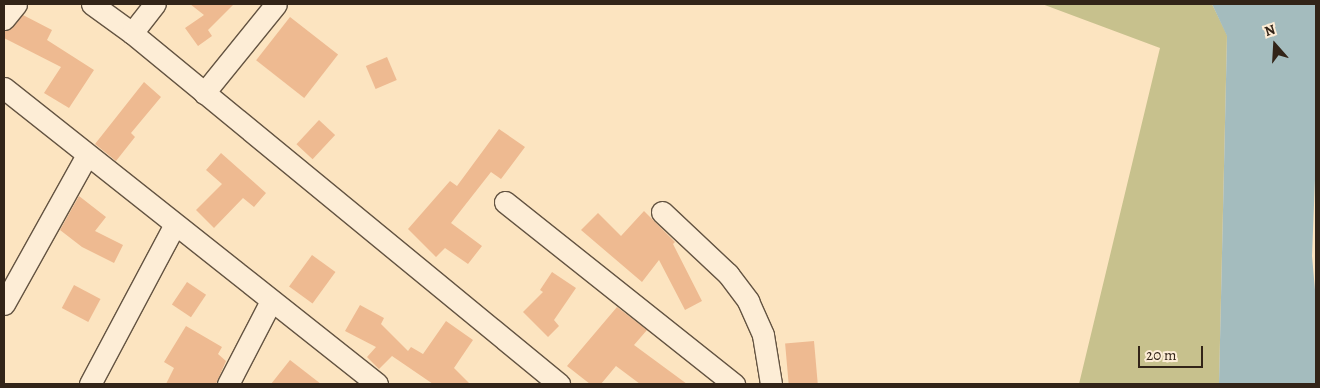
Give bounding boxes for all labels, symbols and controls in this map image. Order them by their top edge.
north arrow [1250,20,1300,70]
text: N [1262,20,1278,41]
scale bar [1140,336,1205,368]
text: 20 m [1146,345,1177,365]

